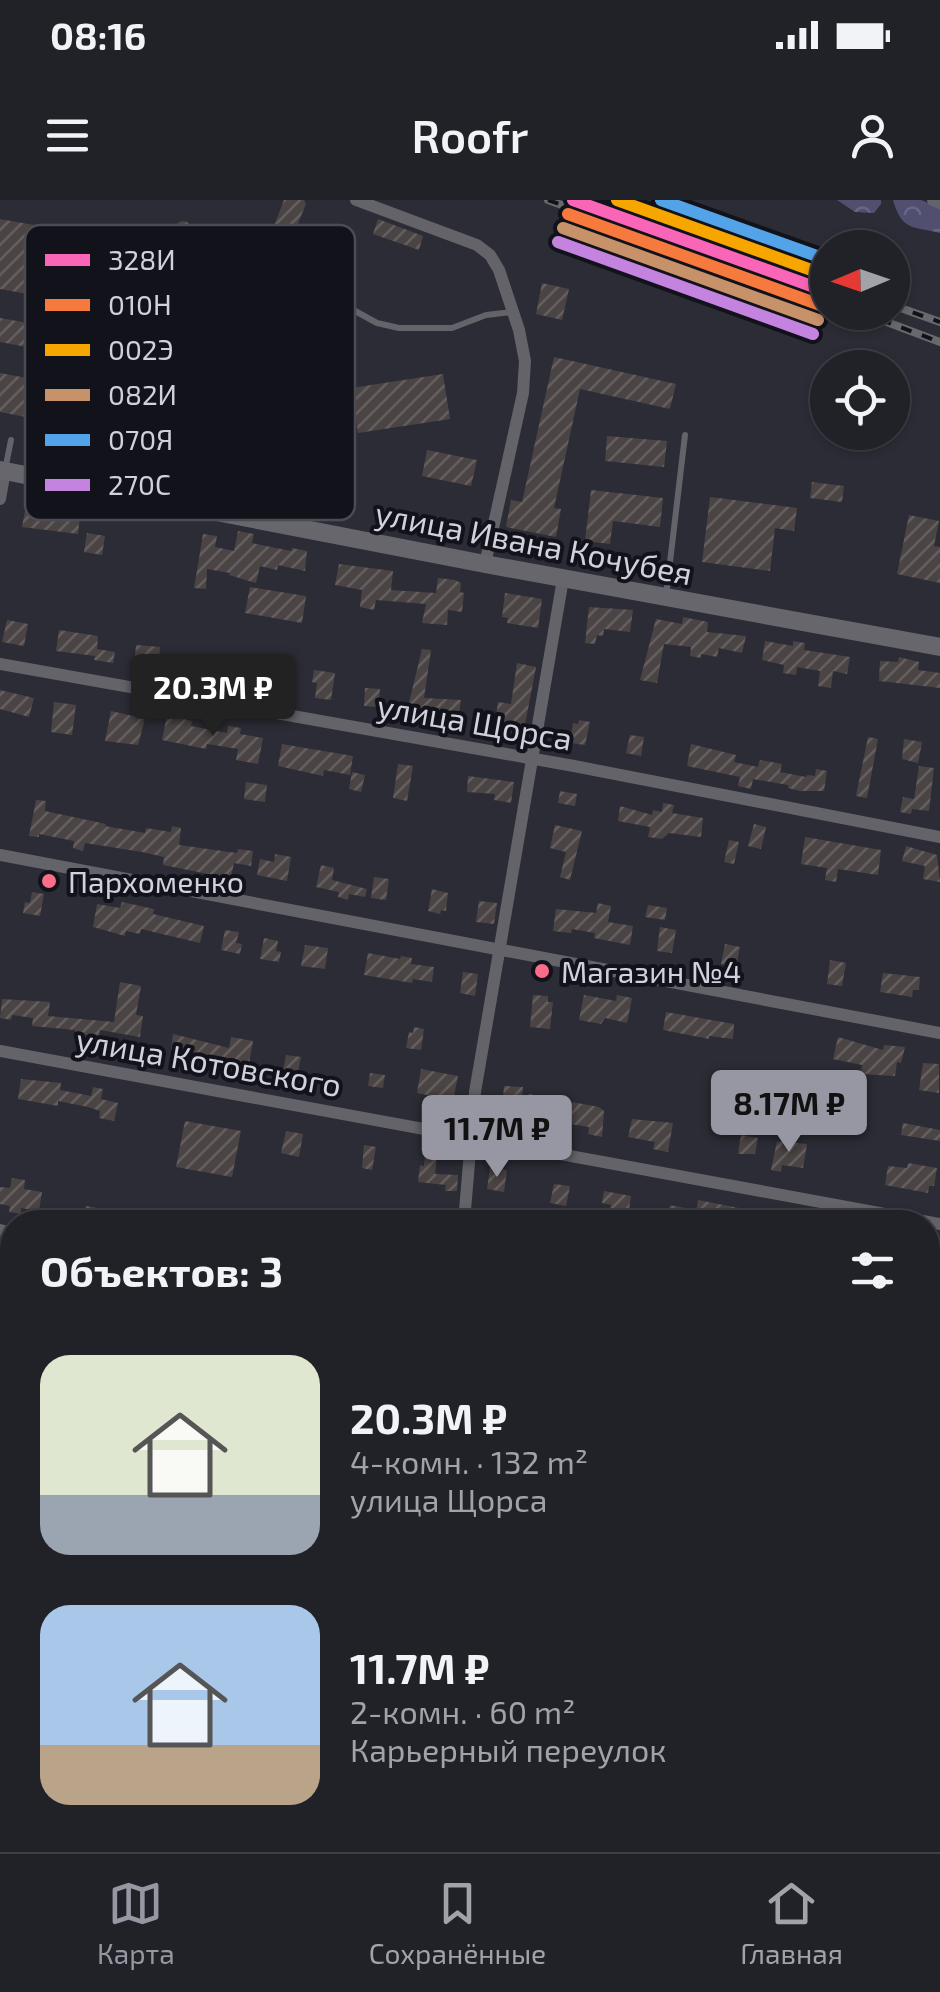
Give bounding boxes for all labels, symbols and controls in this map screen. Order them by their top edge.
text: 08:16 [50,12,146,58]
icon: menu [40,108,95,163]
text: Roofr [412,108,528,162]
icon: person [845,108,900,163]
legend [25,225,355,520]
north arrow [810,230,910,330]
map controls [810,230,910,450]
text: 328И [108,242,176,276]
text: 010Н [108,287,172,321]
text: 002Э [108,332,174,366]
button: locate [810,350,910,450]
text: 082И [108,377,177,411]
text: 070Я [108,422,173,456]
text: 270С [108,467,171,501]
street label: улица Ивана Кочубея [372,493,696,592]
pin: 20.3M ₽ [121,654,305,739]
text: 20.3M ₽ [153,667,273,705]
street label: улица Щорса [374,685,575,758]
place label: Пархоменко [68,863,244,899]
marker: Пархоменко [39,871,59,891]
place label: Магазин №4 [561,953,741,989]
marker: Магазин №4 [532,961,552,981]
street label: улица Котовского [73,1019,345,1104]
pin: 8.17M ₽ [697,1070,881,1155]
text: 8.17M ₽ [733,1083,845,1121]
pin: 11.7M ₽ [405,1095,589,1180]
text: 11.7M ₽ [444,1108,550,1146]
icon: filters [845,1243,900,1298]
text: Объектов: 3 [40,1245,283,1295]
text: 20.3M ₽ [350,1392,507,1442]
icon: home [120,1395,240,1515]
text: 4-комн. · 132 m² [350,1442,588,1480]
text: улица Щорса [350,1480,547,1518]
text: 11.7M ₽ [350,1642,490,1692]
icon: home [120,1645,240,1765]
text: 2-комн. · 60 m² [350,1692,575,1730]
text: Карьерный переулок [350,1730,666,1768]
tab: Карта [97,1876,175,1970]
tab: Сохранённые [369,1876,546,1970]
tab: Главная [740,1876,843,1970]

